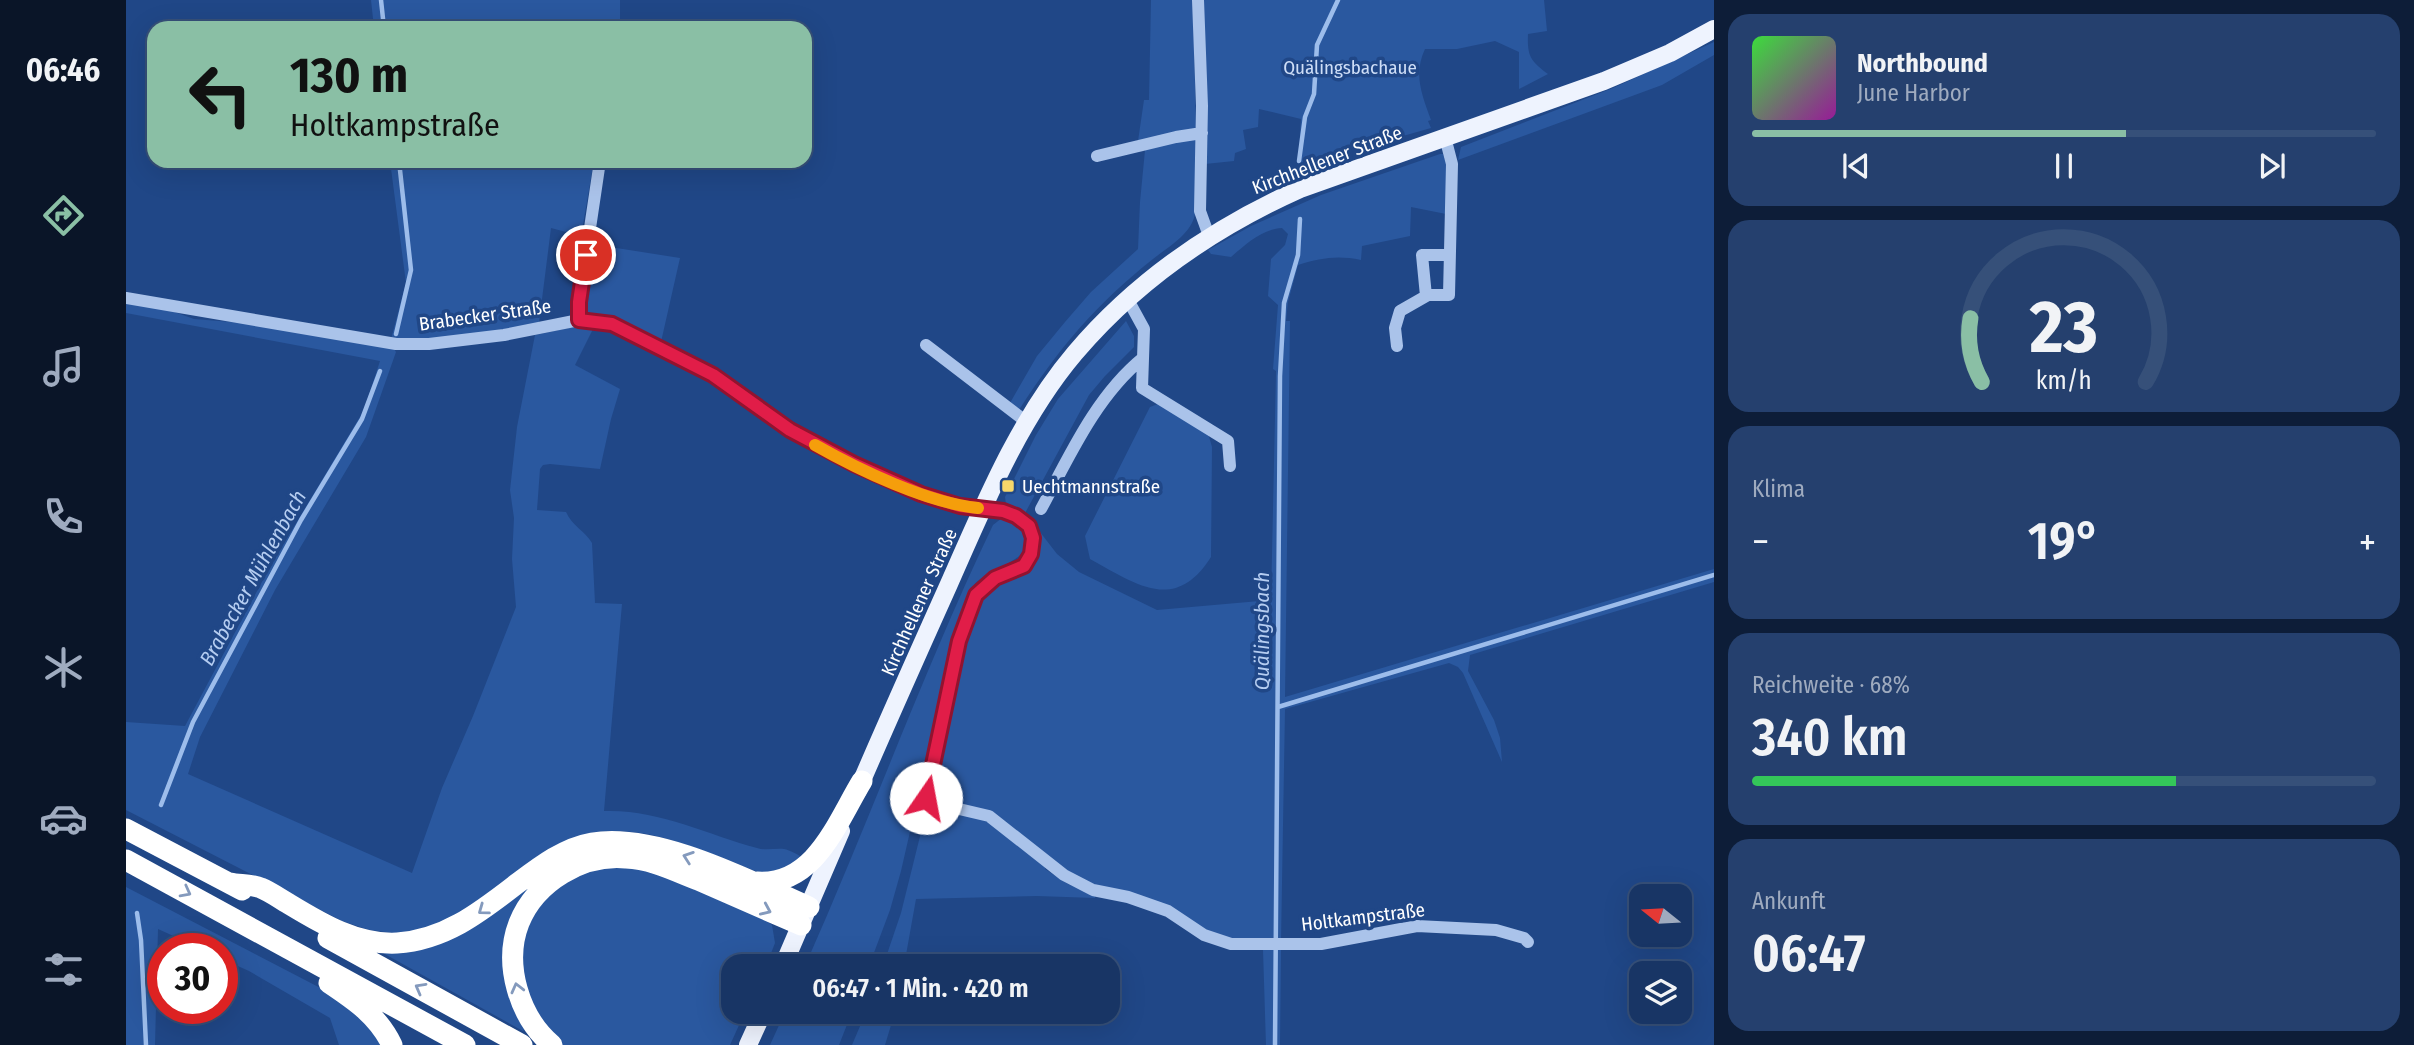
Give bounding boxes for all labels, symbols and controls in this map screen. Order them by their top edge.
text: 130 m [290,46,408,105]
text: Northbound [1857,48,1988,79]
icon: left [175,49,266,140]
text: 06:46 [26,51,100,89]
park label: Quälingsbachaue [1283,56,1417,79]
text: June Harbor [1857,79,1970,107]
text: Holtkampstraße [290,106,500,144]
street label: Kirchhellener Straße [1249,121,1405,199]
icon: previous [1837,147,1875,185]
icon: pause [2045,147,2083,185]
icon: next [2253,147,2291,185]
icon: directions [39,191,88,240]
pin [556,225,616,285]
icon: arrive [567,236,605,274]
text: 23 [2029,285,2098,372]
street label: Brabecker Straße [418,294,552,336]
icon: music [39,342,88,391]
text: km/h [2036,366,2092,396]
place label: Uechtmannstraße [1022,475,1160,498]
text: Klima [1752,475,1805,503]
marker: Uechtmannstraße [1000,478,1016,494]
water label: Brabecker Mühlenbach [194,486,312,670]
icon: phone [39,492,88,541]
text: 19° [2028,510,2100,573]
text: − [1752,519,1769,565]
text: + [2359,519,2376,565]
street label: Kirchhellener Straße [876,525,962,679]
water label: Quälingsbach [1249,572,1275,690]
icon: climate [39,643,88,692]
text: Reichweite · 68% [1752,671,1910,699]
text: 340 km [1752,706,1907,769]
position arrow [889,761,963,835]
icon: car [39,794,88,843]
one-way arrow [682,851,694,865]
one-way arrow [179,884,191,897]
north arrow [1629,884,1692,947]
map controls [1629,884,1692,1024]
text: Ankunft [1752,887,1826,915]
street label: Holtkampstraße [1300,898,1426,936]
one-way arrow [478,902,491,915]
one-way arrow [759,902,772,916]
text: 06:47 [1752,922,1866,985]
speed limit sign: 30 [147,933,238,1024]
icon: filters [39,945,88,994]
button: layers [1629,961,1692,1024]
text: 06:47 · 1 Min. · 420 m [812,973,1029,1004]
one-way arrow [511,982,525,994]
one-way arrow [415,983,427,996]

